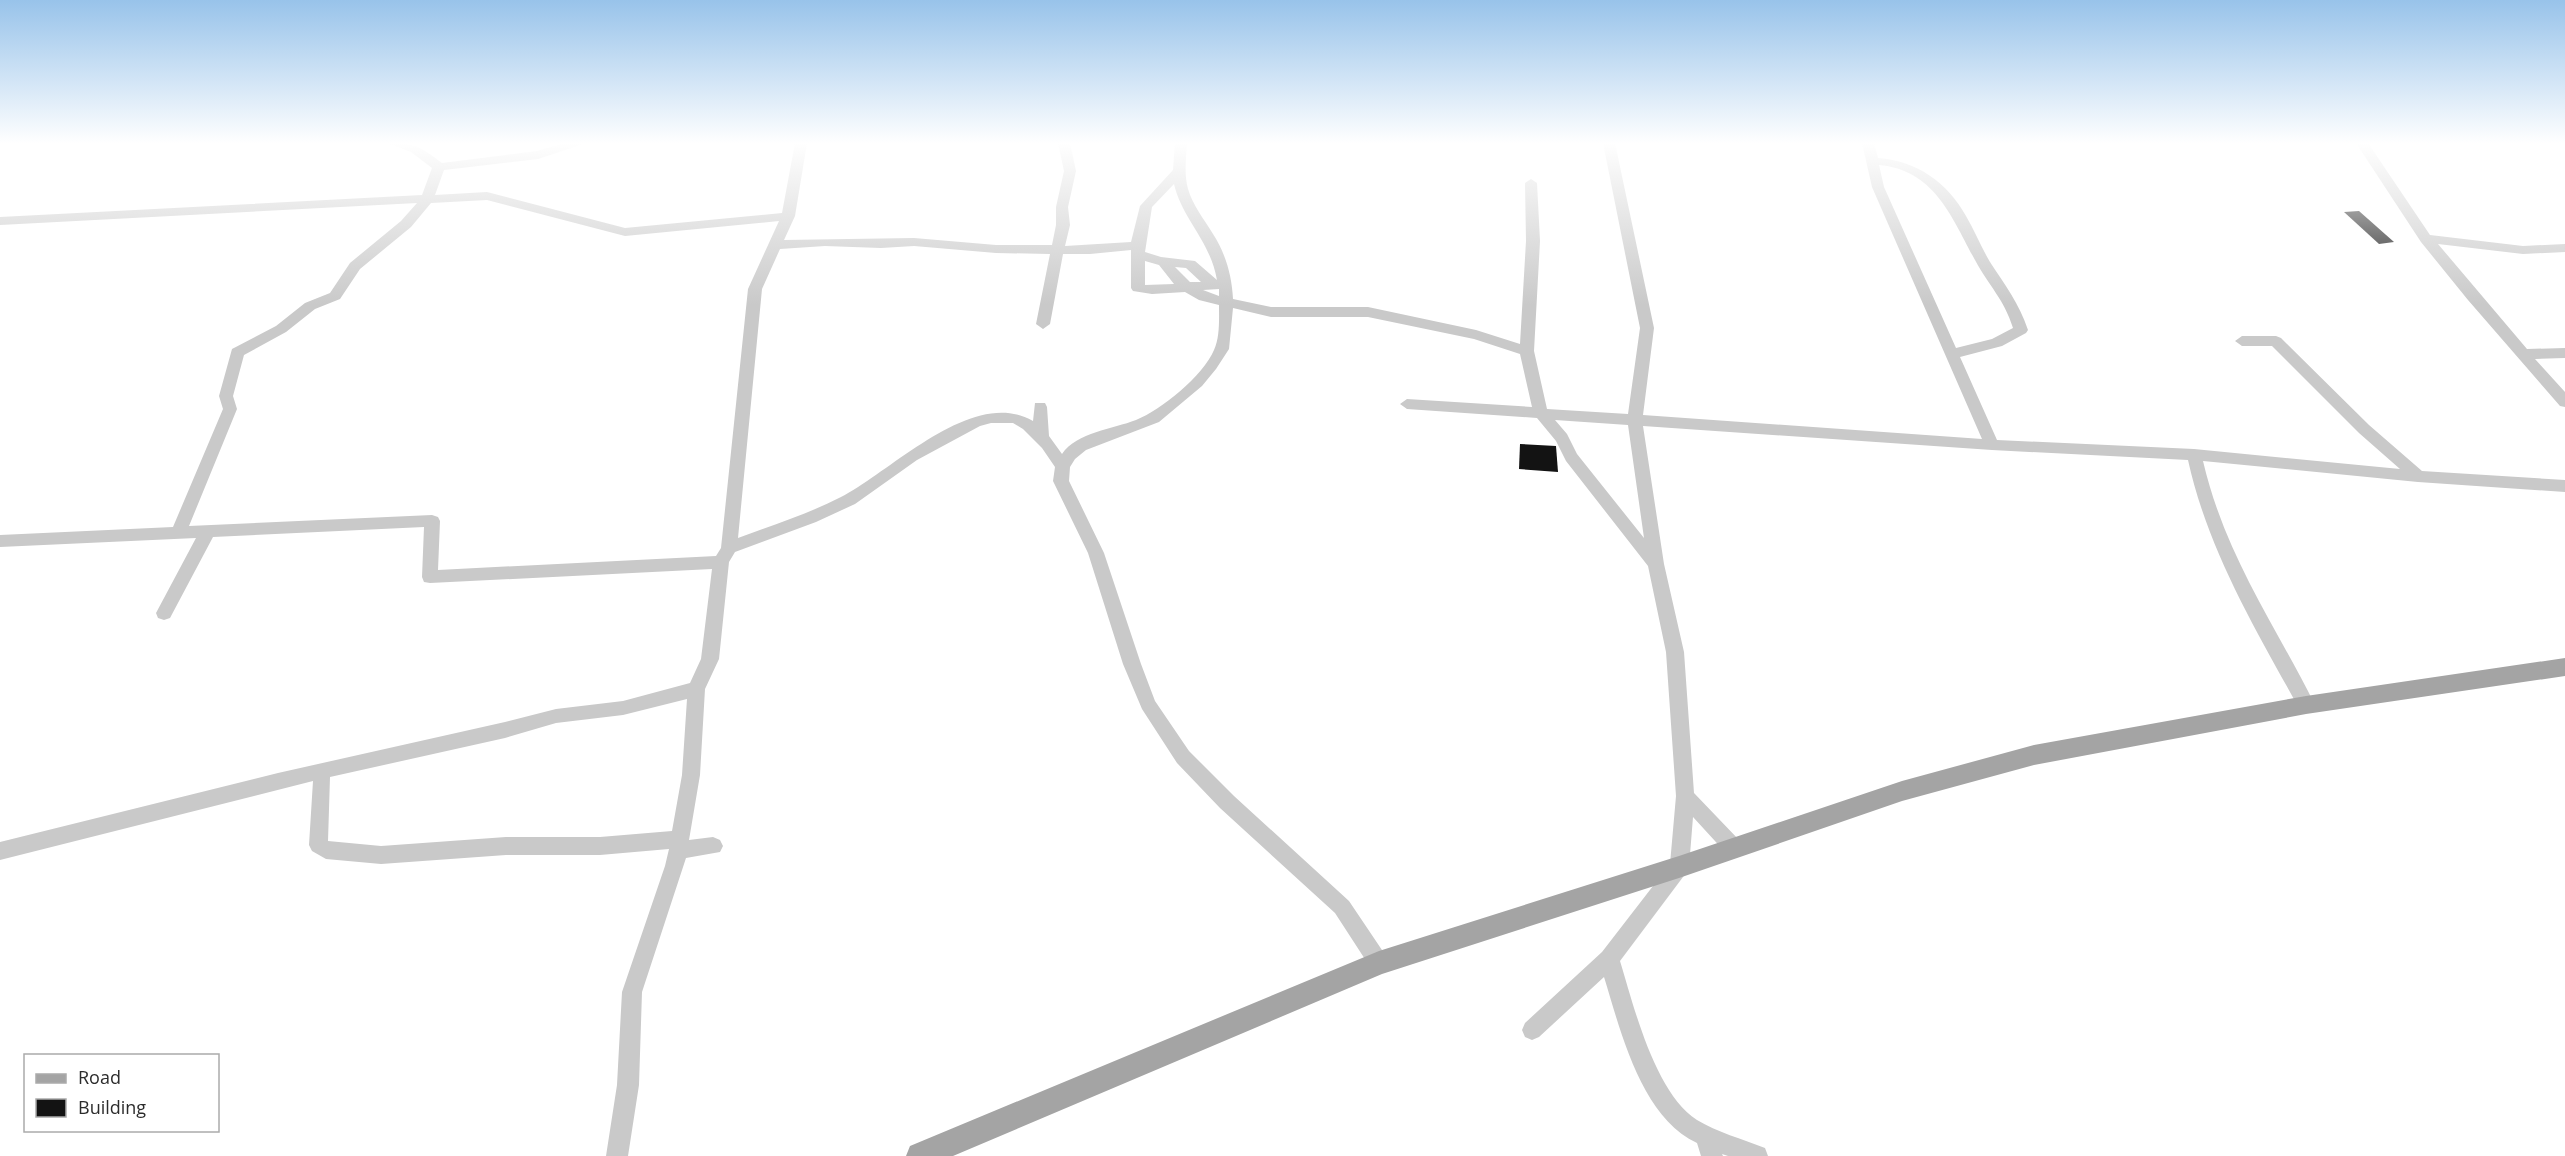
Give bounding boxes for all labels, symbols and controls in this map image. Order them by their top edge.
legend [24,1054,219,1132]
text: Road [78,1065,121,1089]
text: Building [78,1095,146,1119]

